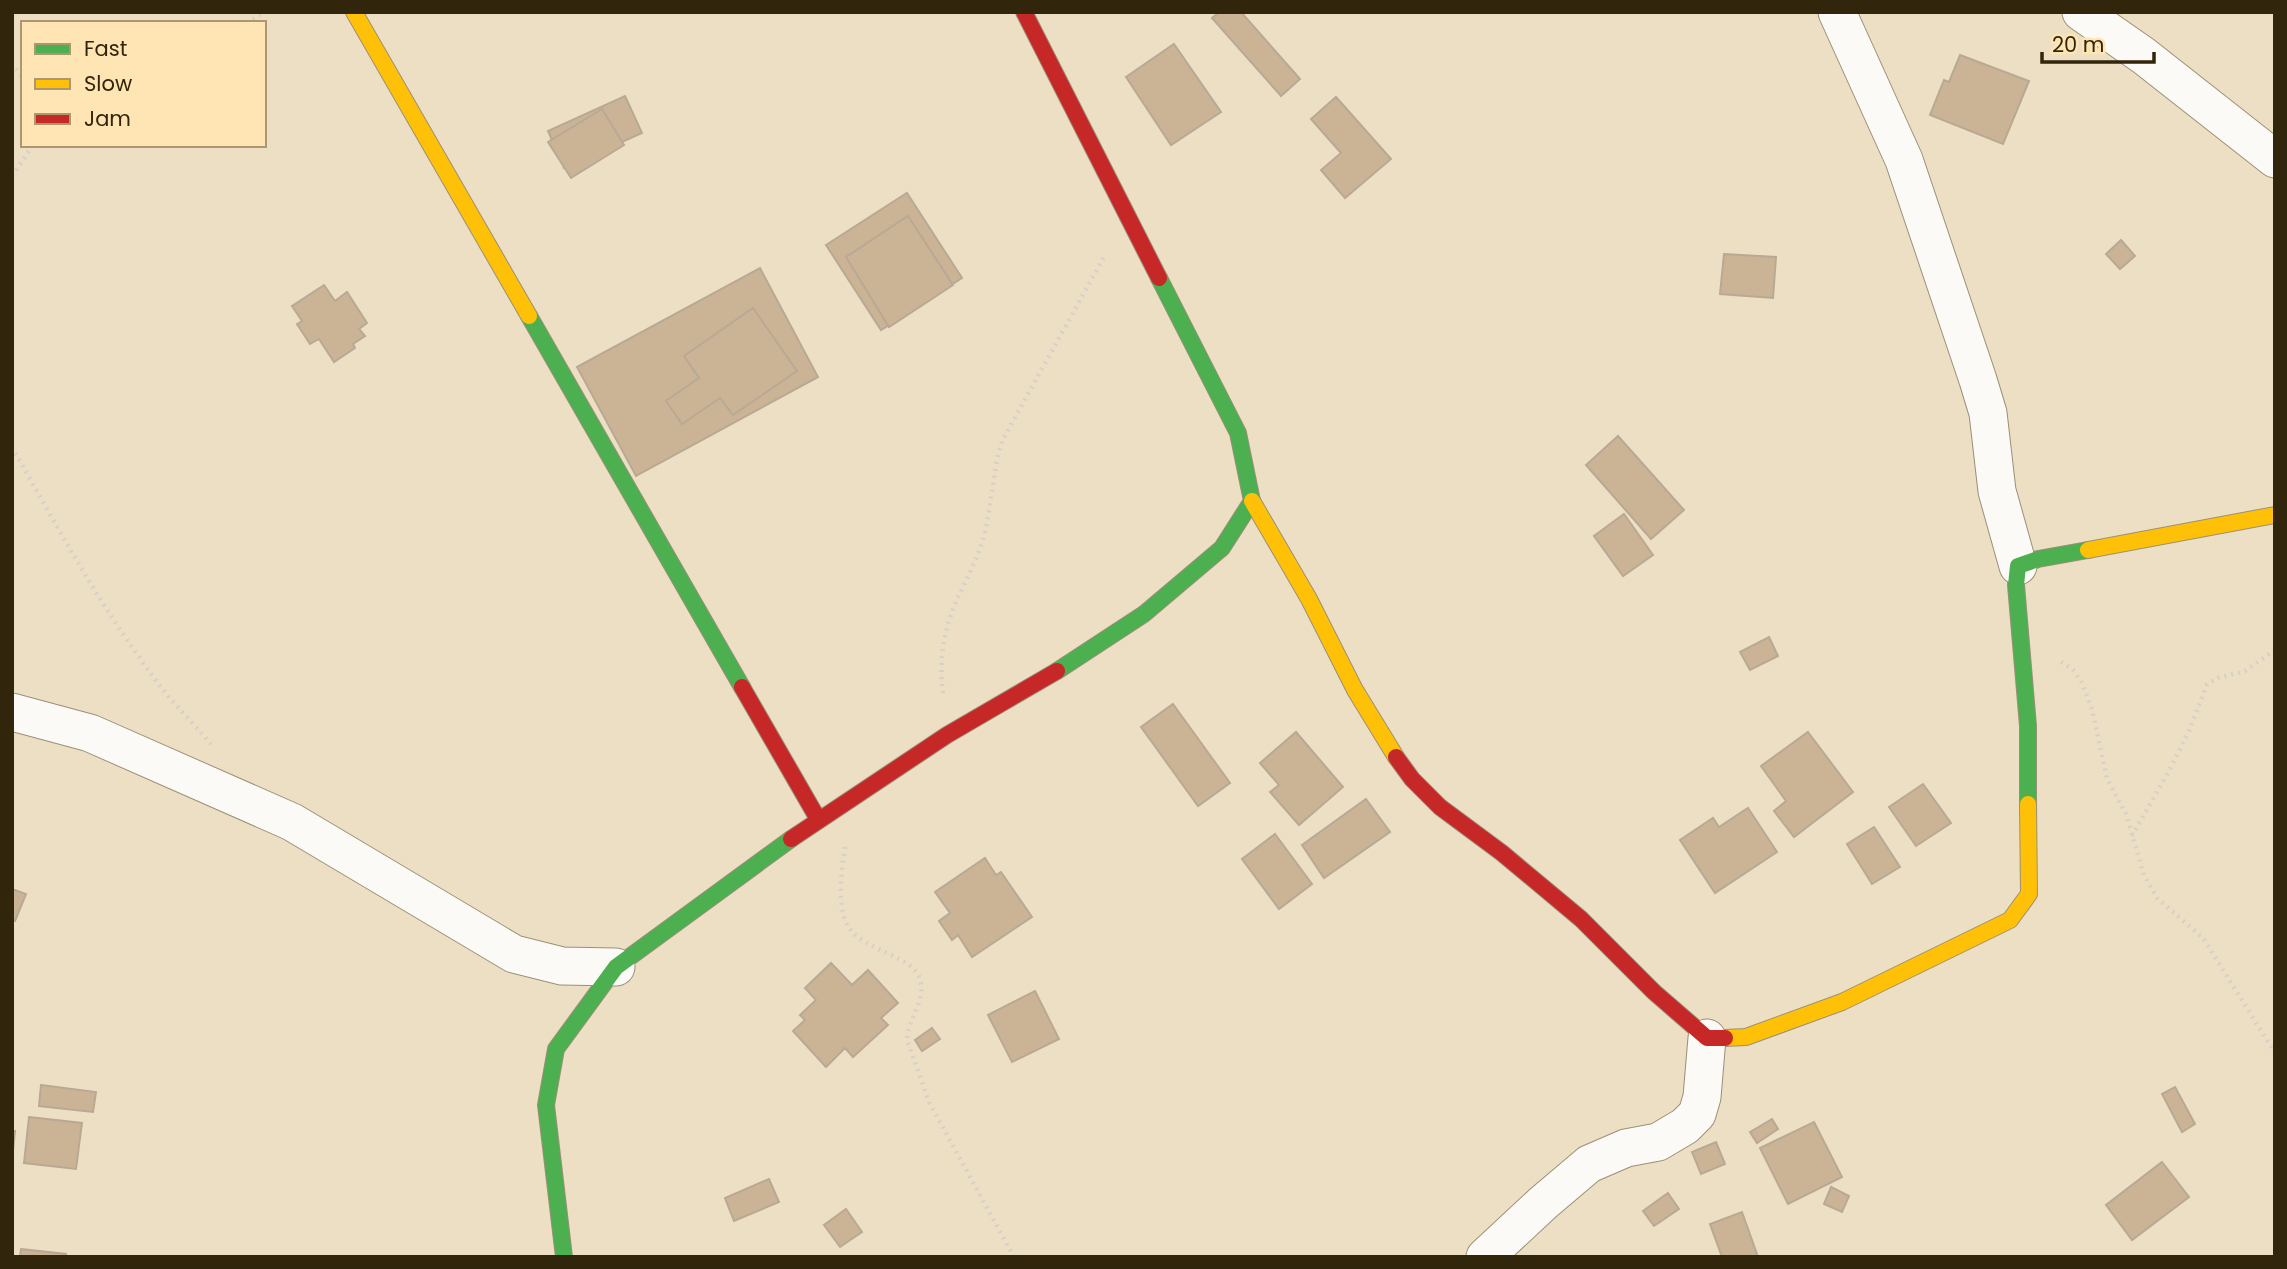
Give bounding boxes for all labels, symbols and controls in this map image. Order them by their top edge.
legend [21,21,266,147]
scale bar [2042,21,2154,65]
text: 20 m [2052,30,2105,59]
text: Fast [84,34,127,63]
text: Slow [84,69,132,98]
text: Jam [84,104,131,133]

